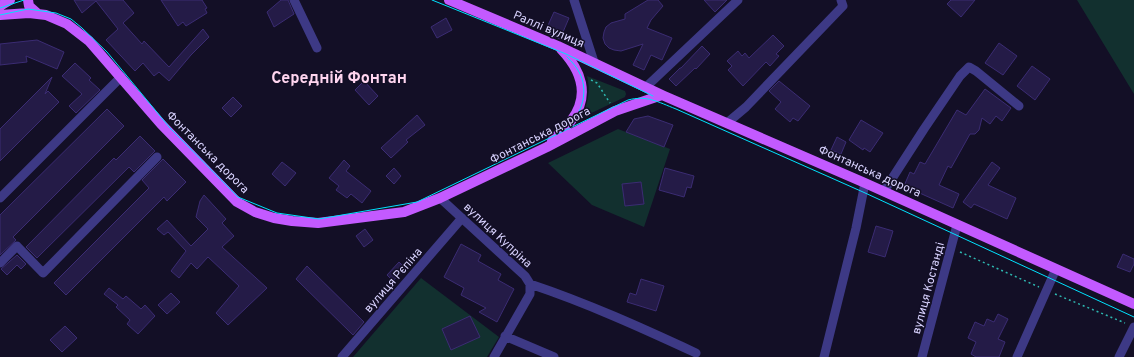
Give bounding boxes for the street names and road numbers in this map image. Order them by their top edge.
street label: Раллі вулиця [511,8,587,52]
street label: Фонтанська дорога [488,104,593,168]
street label: Фонтанська дорога [163,108,252,197]
street label: Фонтанська дорога [816,142,923,202]
street label: вулиця Купріна [460,200,535,272]
street label: вулиця Костанді [909,240,949,336]
street label: вулиця Рєпіна [361,245,426,317]

